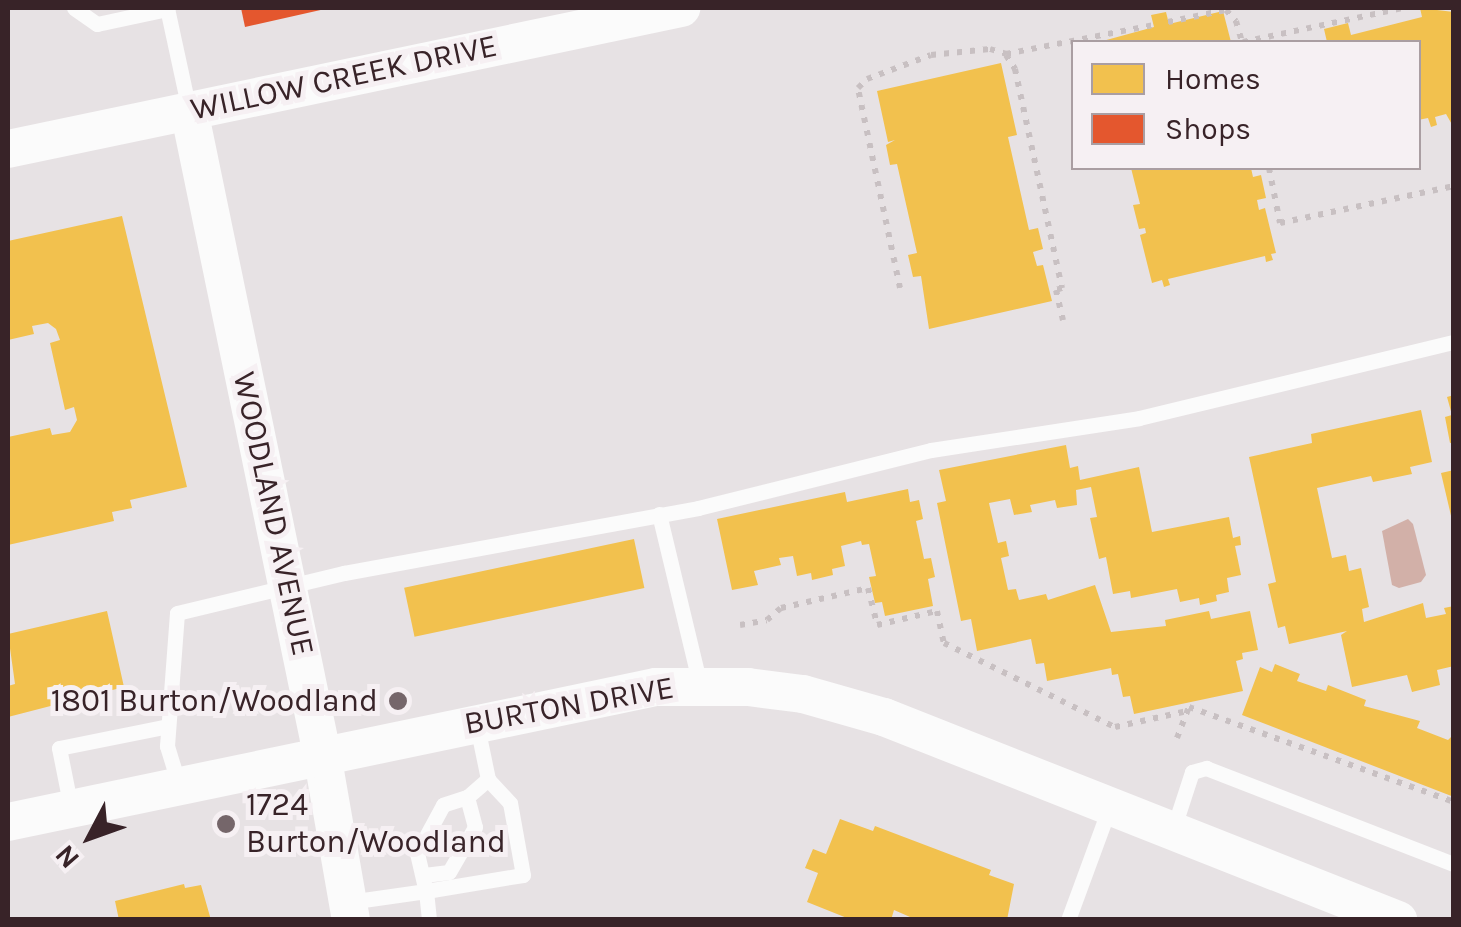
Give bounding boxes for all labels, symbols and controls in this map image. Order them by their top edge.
street label: WILLOW CREEK DRIVE [187,27,501,129]
legend [1071,40,1421,170]
text: Homes [1165,61,1261,97]
text: Shops [1165,111,1251,147]
street label: WOODLAND AVENUE [224,369,322,659]
street label: BURTON DRIVE [461,669,677,743]
place label: 1801 Burton/Woodland [51,682,378,720]
marker: 1801 Burton/Woodland [387,690,409,712]
north arrow [40,787,140,887]
place label: 1724 Burton/Woodland [246,787,506,862]
marker: 1724 Burton/Woodland [215,813,237,835]
text: N [48,839,86,875]

